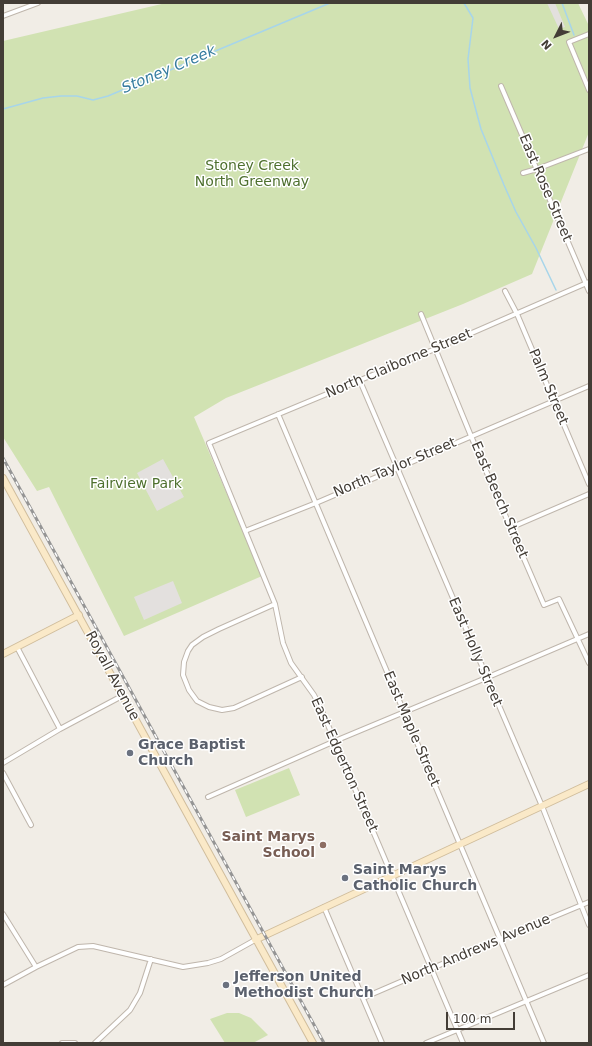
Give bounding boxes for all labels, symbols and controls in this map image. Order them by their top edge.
north arrow [536,16,576,56]
text: N [539,37,555,52]
water label: Stoney Creek [119,42,219,98]
street label: East Rose Street [515,132,575,244]
park label: Stoney Creek North Greenway [195,158,309,190]
street label: North Claiborne Street [323,326,475,402]
street label: Palm Street [524,346,572,428]
street label: North Taylor Street [331,434,459,502]
street label: East Beech Street [467,439,531,561]
park label: Fairview Park [90,476,182,492]
street label: East Holly Street [444,595,506,709]
street label: Royall Avenue [81,628,143,724]
street label: East Maple Street [379,669,443,789]
street label: East Edgerton Street [307,695,381,835]
place label: Grace Baptist Church [138,737,245,770]
marker: Grace Baptist Church [125,748,135,758]
place label: Saint Marys School [221,829,315,862]
marker: Saint Marys School [318,840,328,850]
place label: Saint Marys Catholic Church [353,862,477,894]
marker: Saint Marys Catholic Church [340,873,350,883]
street label: North Andrews Avenue [399,911,553,989]
place label: Jefferson United Methodist Church [234,969,374,1002]
marker: Jefferson United Methodist Church [221,980,231,990]
scale bar [448,1004,517,1030]
text: 100 m [453,1012,491,1026]

